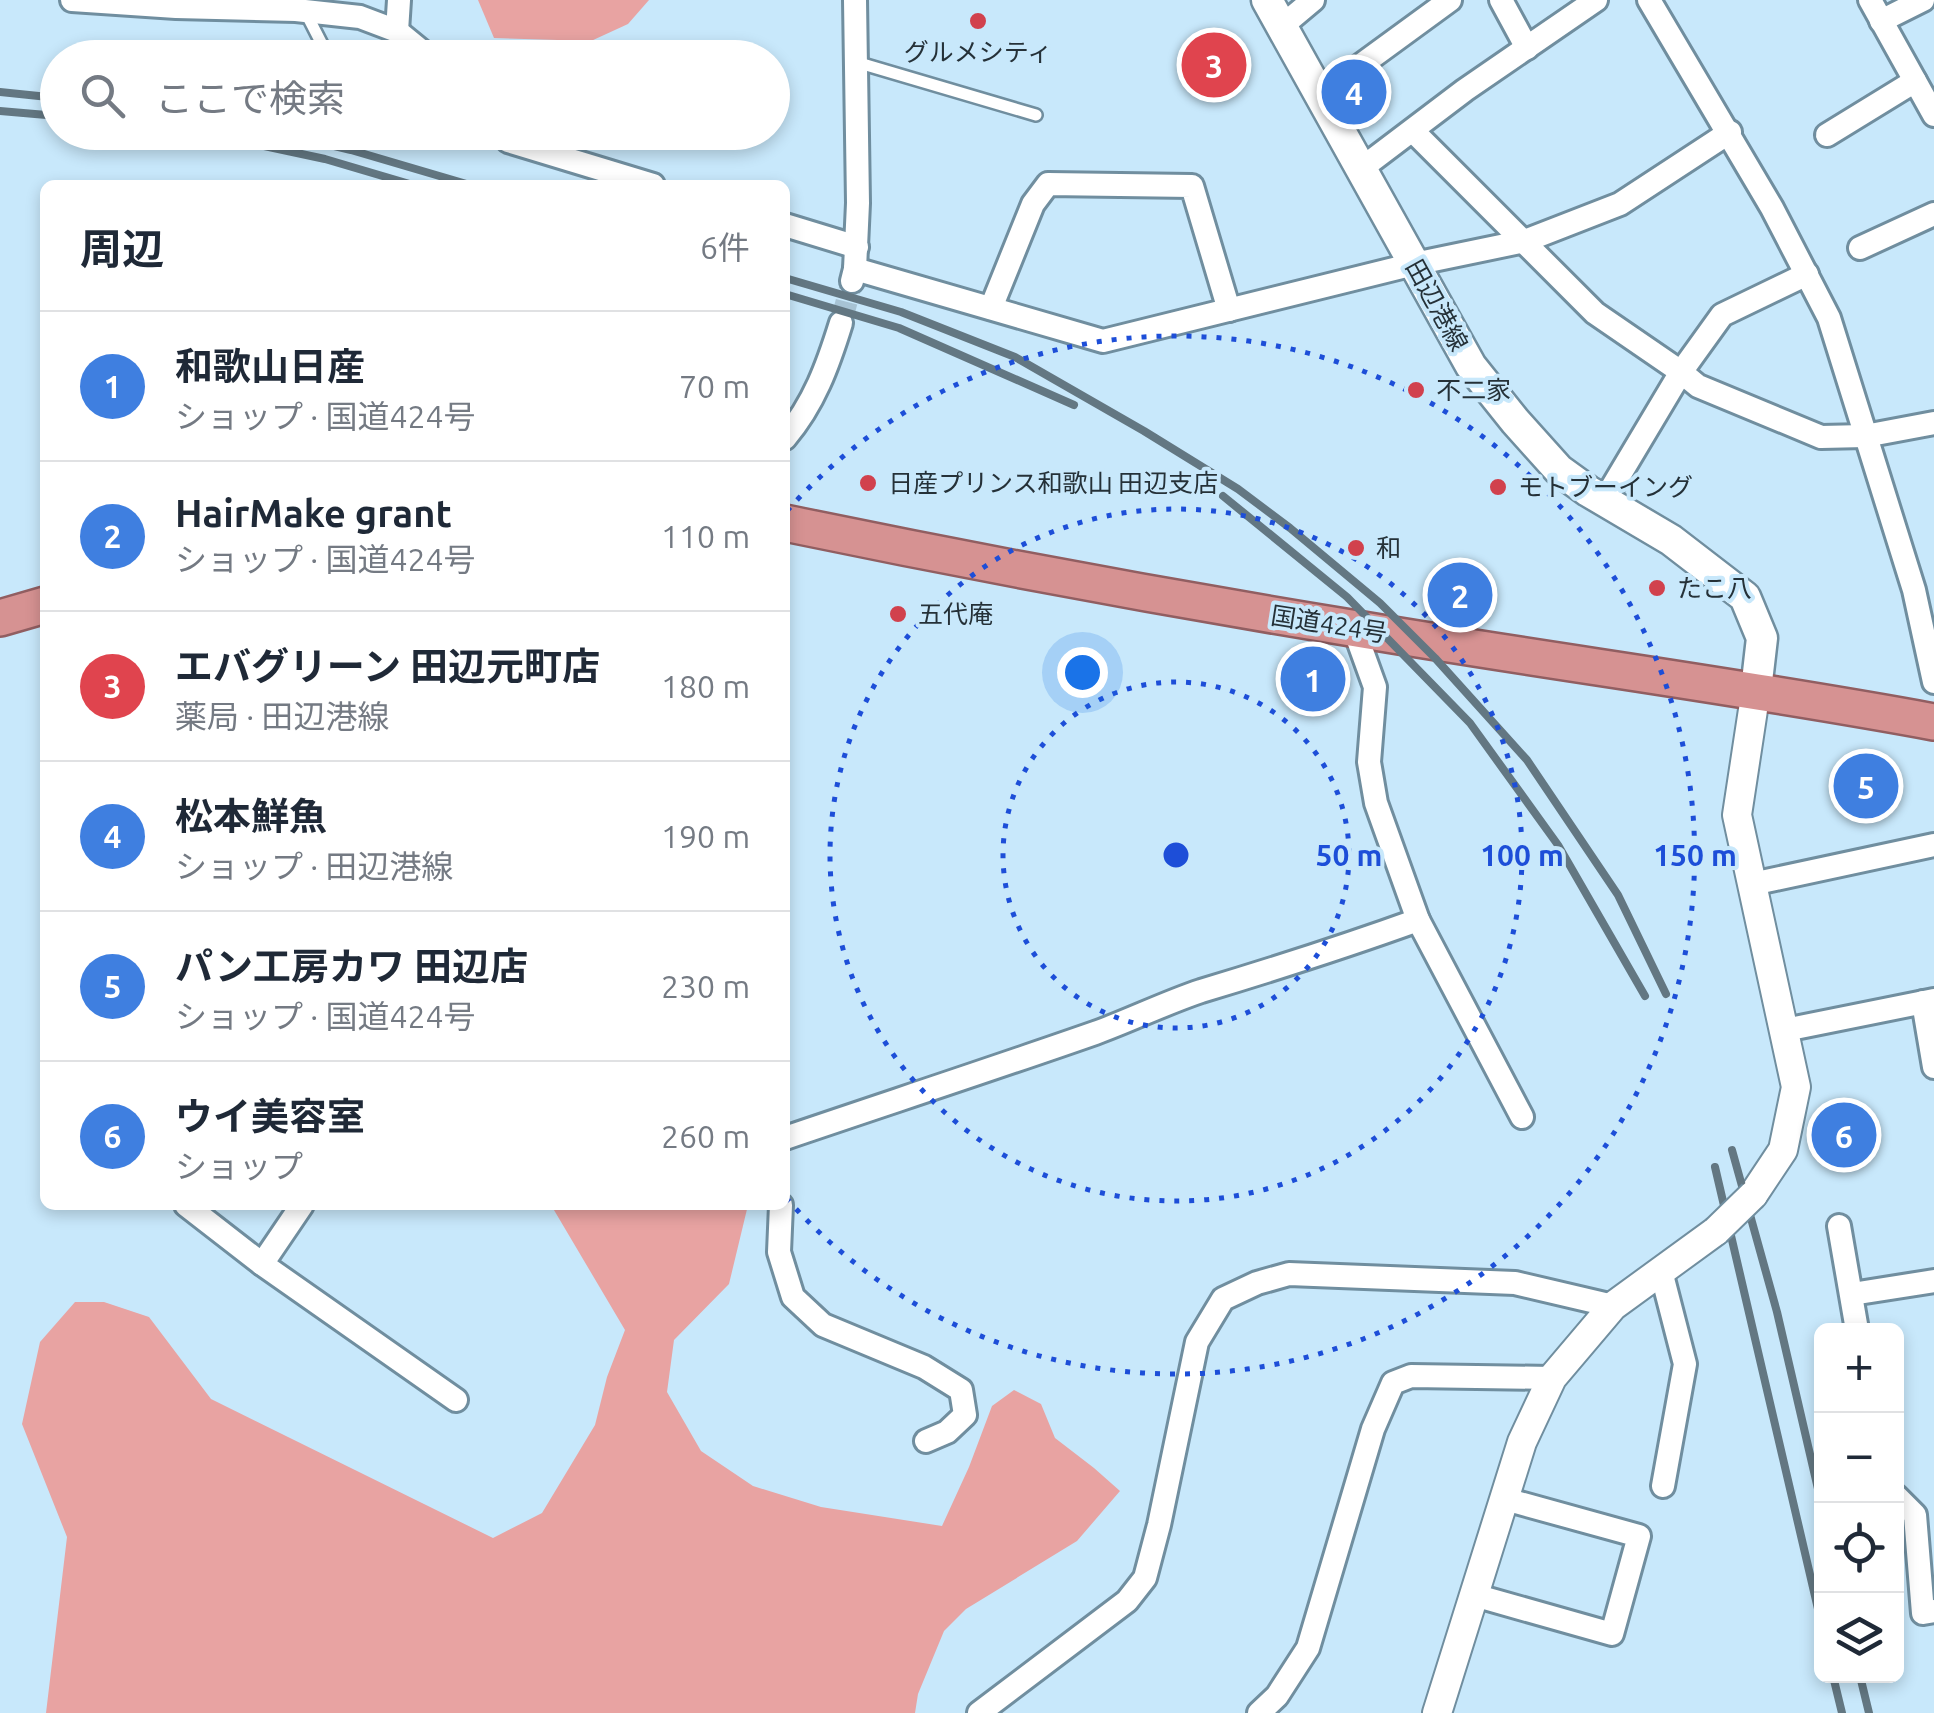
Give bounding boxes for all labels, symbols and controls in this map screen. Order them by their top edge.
marker: グルメシティ [967,10,989,32]
pin: 3 [1182,28,1246,102]
place label: グルメシティ [904,38,1052,66]
search box [40,40,790,150]
pin: 4 [1322,54,1386,130]
icon: search [75,68,130,123]
text: ここで検索 [155,77,345,119]
text: 周辺 [80,225,164,272]
text: 6件 [700,229,750,265]
street label: 田辺港線 [1401,254,1473,356]
text: 和歌山日産 [175,345,365,387]
text: 1 [103,368,122,404]
text: 70 m [679,368,750,404]
place label: 不二家 [1436,376,1511,404]
marker: 不二家 [1405,379,1427,401]
text: ショップ · 国道424号 [175,398,476,434]
place label: 日産プリンス和歌山 田辺支店 [888,469,1218,497]
marker: 日産プリンス和歌山 田辺支店 [857,472,879,494]
place label: モトブーイング [1518,473,1693,501]
marker: モトブーイング [1487,476,1509,498]
text: HairMake grant [175,492,452,534]
text: 2 [103,518,122,554]
text: 110 m [661,518,750,554]
place label: 和 [1376,534,1401,562]
marker: 和 [1345,537,1367,559]
text: ショップ · 国道424号 [175,541,476,577]
pin: 2 [1428,558,1492,632]
place label: たこ八 [1677,574,1752,602]
marker: たこ八 [1646,577,1668,599]
place label: 五代庵 [918,600,993,628]
street label: 国道424号 [1269,601,1389,647]
marker: 五代庵 [887,603,909,625]
pin: 1 [1280,642,1346,716]
text: エバグリーン 田辺元町店 [175,645,600,687]
your location [1057,647,1108,698]
text: 3 [103,668,122,704]
text: 180 m [661,668,750,704]
text: 薬局 · 田辺港線 [175,698,390,734]
pin: 5 [1834,748,1898,824]
text: 松本鮮魚 [175,795,327,837]
text: 4 [103,818,122,854]
text: 190 m [661,818,750,854]
centre of rings [1158,837,1194,873]
text: 50 m [1316,838,1382,872]
text: 100 m [1480,838,1564,872]
text: 150 m [1653,838,1737,872]
text: ショップ · 田辺港線 [175,848,454,884]
text: パン工房カワ 田辺店 [175,945,528,987]
text: 5 [103,968,122,1004]
text: 230 m [661,968,750,1004]
text: ショップ · 国道424号 [175,998,476,1034]
text: ウイ美容室 [175,1095,365,1137]
pin: 6 [1812,1098,1876,1172]
text: 6 [103,1118,122,1154]
text: 260 m [661,1118,750,1154]
text: ショップ [175,1148,303,1184]
map controls [1814,1323,1904,1683]
button: + [1814,1323,1904,1413]
button: − [1814,1413,1904,1503]
button: locate [1814,1503,1904,1593]
button: layers [1814,1593,1904,1683]

